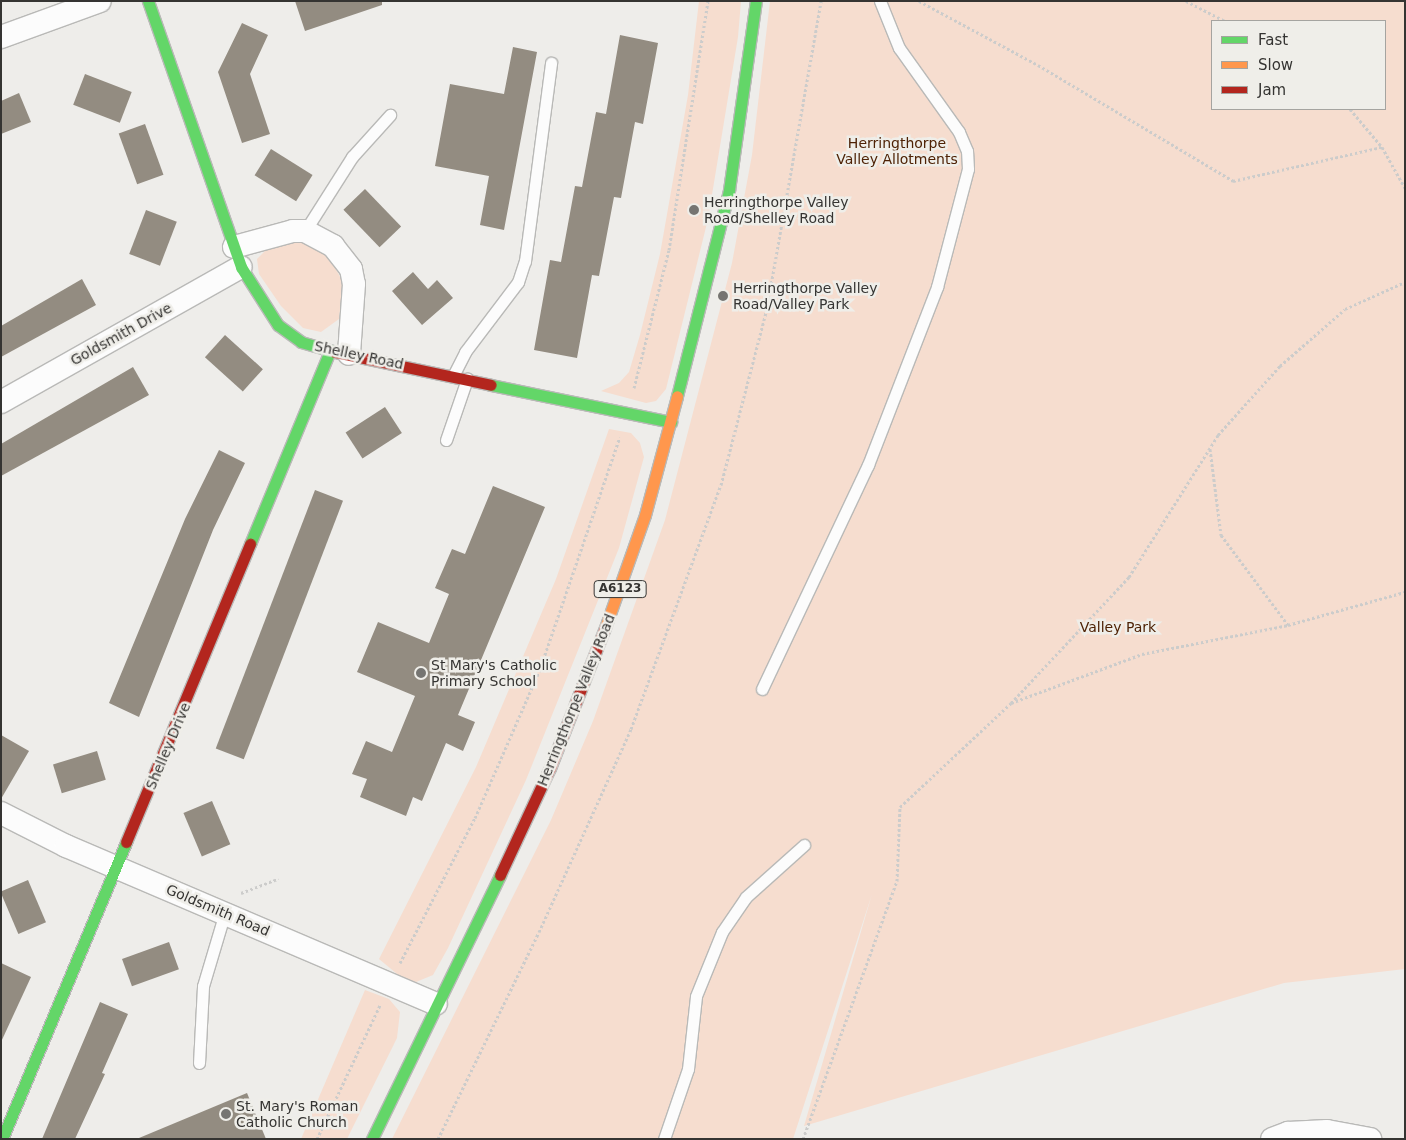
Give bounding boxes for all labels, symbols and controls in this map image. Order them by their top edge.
legend [1211,20,1386,110]
text: Fast [1258,31,1288,49]
text: Slow [1258,56,1293,74]
text: Jam [1258,81,1286,99]
park label: Herringthorpe Valley Allotments [836,135,958,168]
place label: Herringthorpe Valley Road/Shelley Road [704,194,848,226]
marker: Herringthorpe Valley Road/Shelley Road [688,204,700,216]
place label: Herringthorpe Valley Road/Valley Park [733,280,877,312]
marker: Herringthorpe Valley Road/Valley Park [717,290,729,302]
street label: Goldsmith Drive [67,299,175,369]
street label: Shelley Road [313,337,405,373]
road number: A6123 [592,580,648,598]
street label: Herringthorpe Valley Road [534,612,618,788]
park label: Valley Park [1080,619,1156,635]
place label: St Mary's Catholic Primary School [431,657,557,690]
marker: St Mary's Catholic Primary School [415,667,427,679]
street label: Shelley Drive [142,700,194,792]
street label: Goldsmith Road [164,881,272,939]
place label: St. Mary's Roman Catholic Church [236,1098,358,1130]
marker: St. Mary's Roman Catholic Church [220,1108,232,1120]

